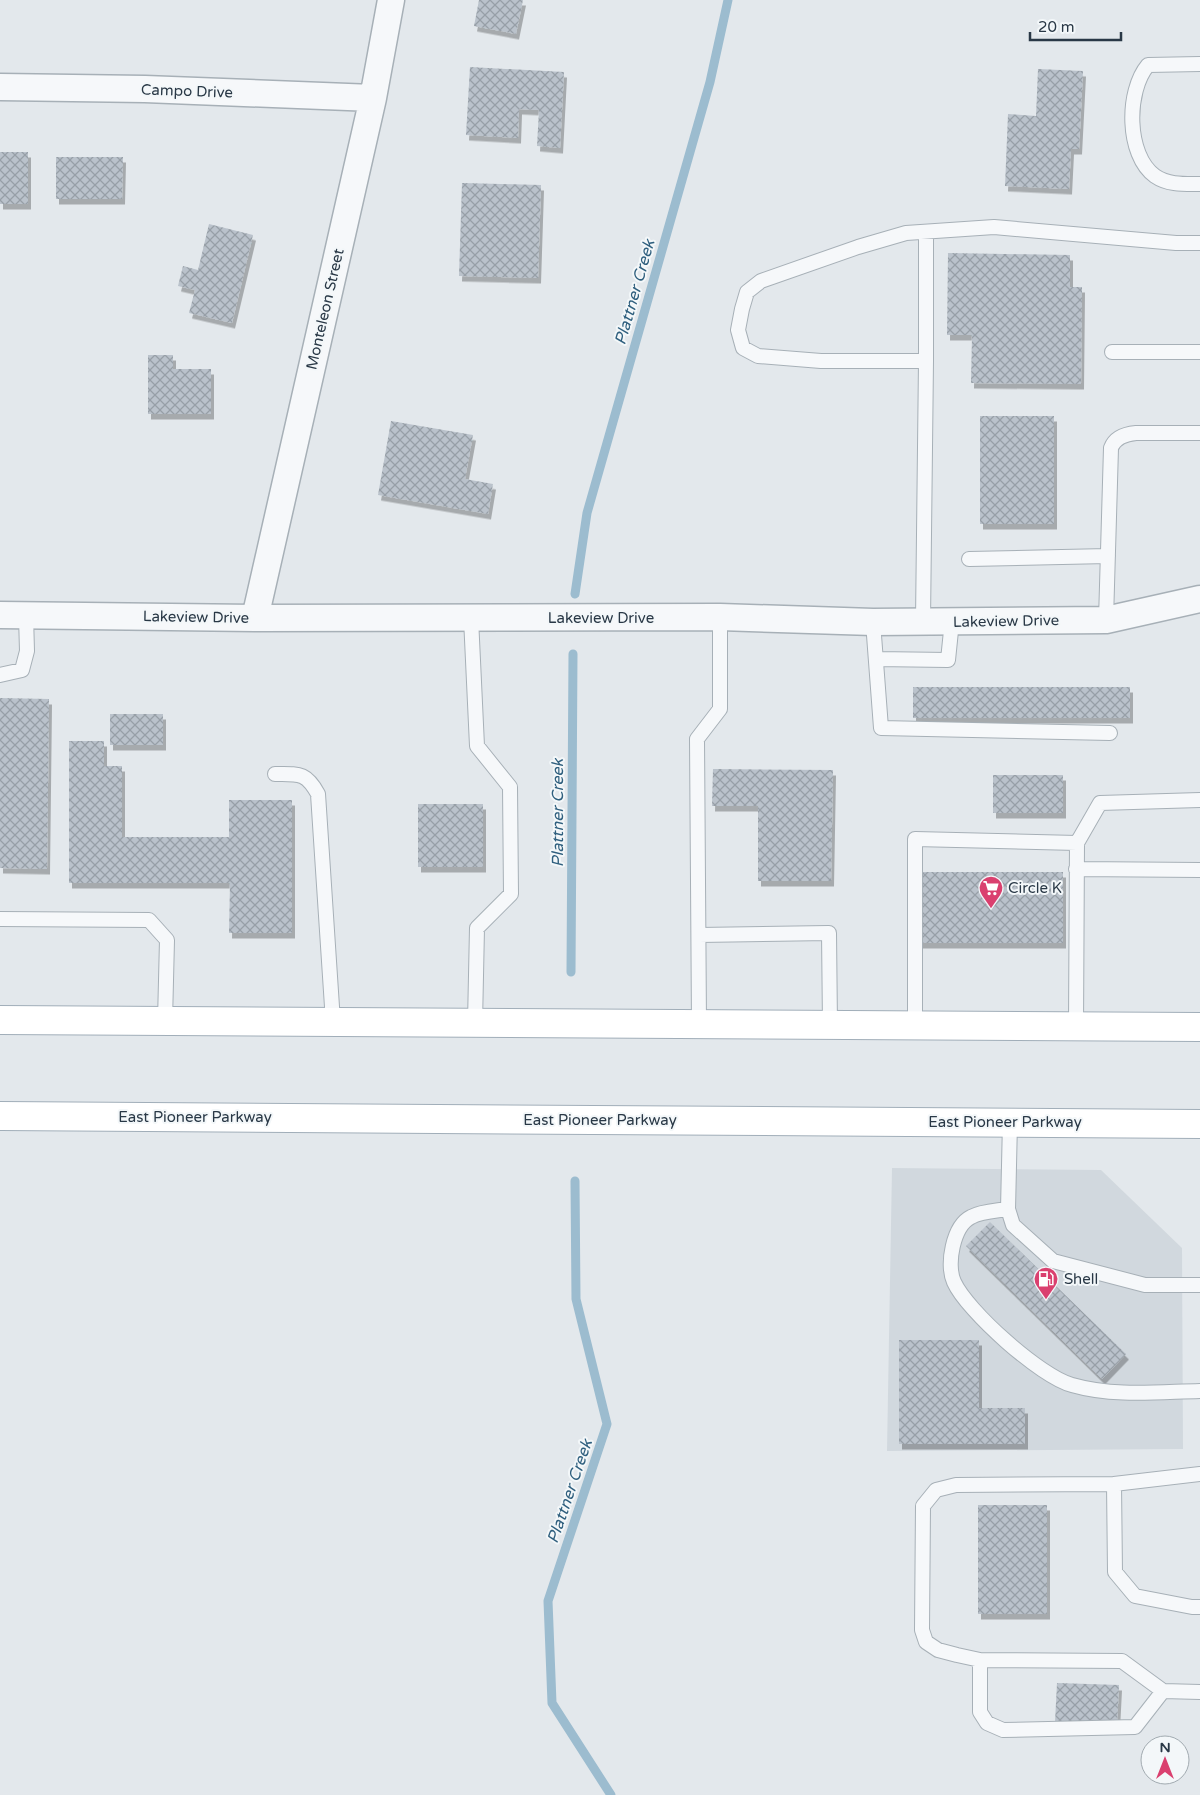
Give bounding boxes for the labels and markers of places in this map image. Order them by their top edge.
supermarket icon: Circle K [978,875,1004,909]
place label: Circle K [1008,879,1062,897]
fuel station icon: Shell [1033,1266,1059,1300]
place label: Shell [1064,1270,1098,1288]

